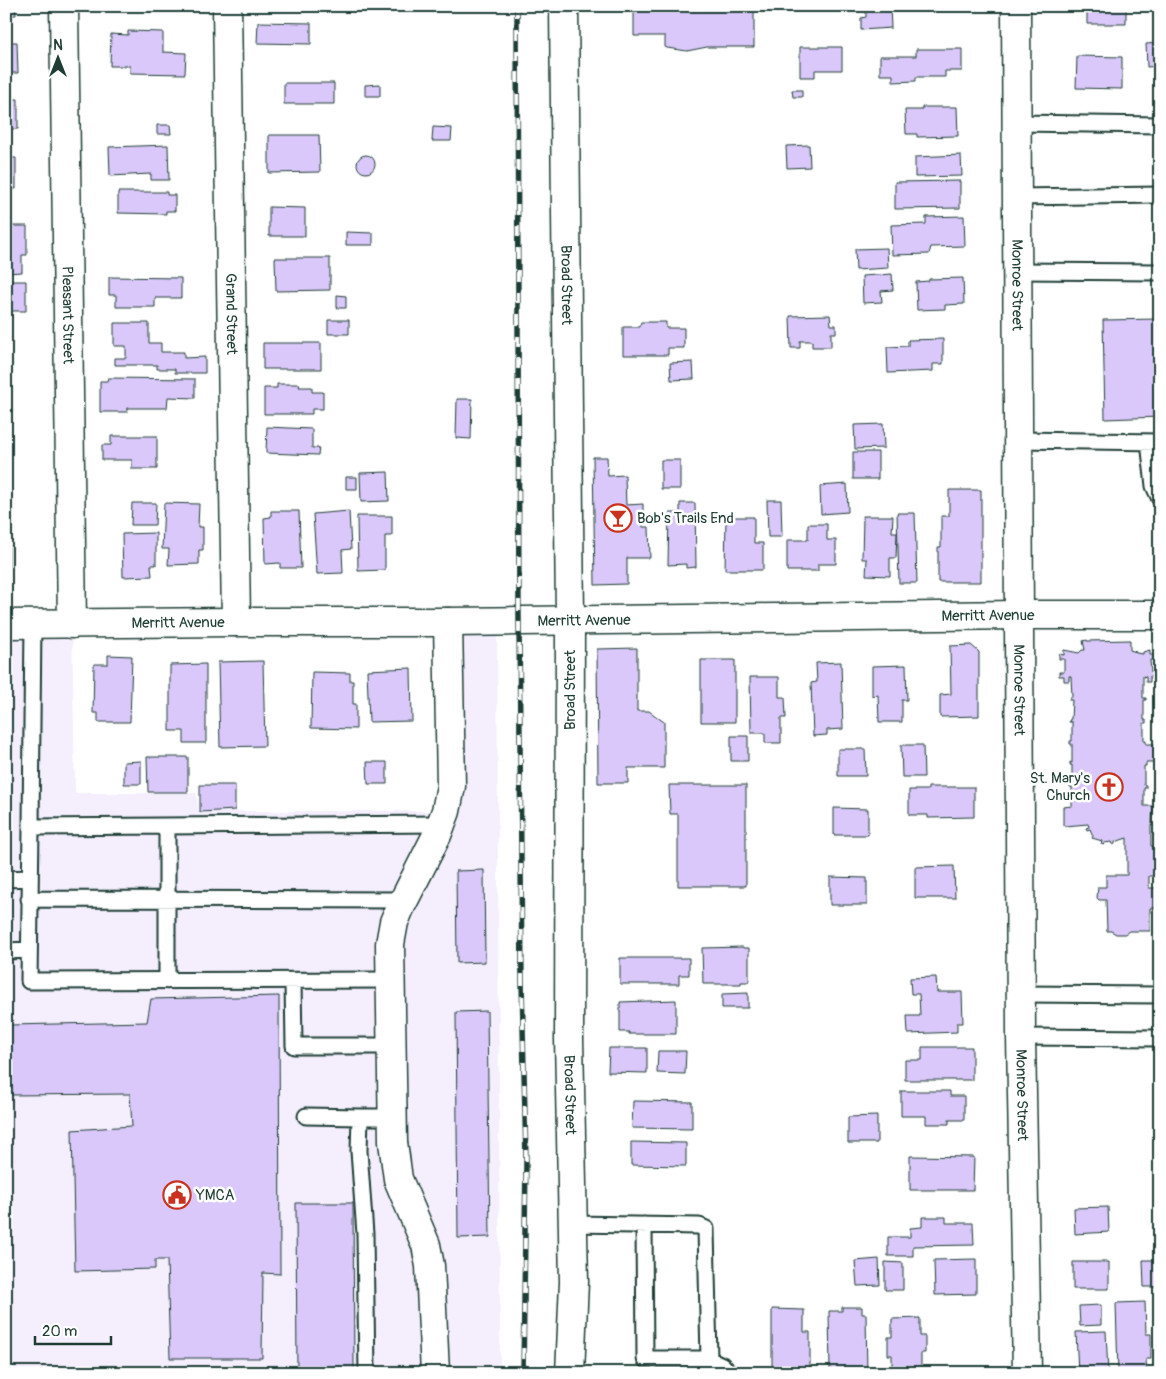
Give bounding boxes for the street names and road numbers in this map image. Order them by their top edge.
street label: Monroe Street [1008,239,1027,332]
street label: Broad Street [557,245,577,326]
street label: Pleasant Street [58,266,78,365]
street label: Grand Street [221,273,242,356]
street label: Merritt Avenue [941,605,1035,625]
street label: Merritt Avenue [537,610,631,630]
street label: Merritt Avenue [131,613,225,632]
street label: Monroe Street [1010,644,1029,737]
street label: Broad Street [561,649,580,730]
street label: Monroe Street [1012,1049,1032,1142]
street label: Broad Street [560,1055,580,1136]

